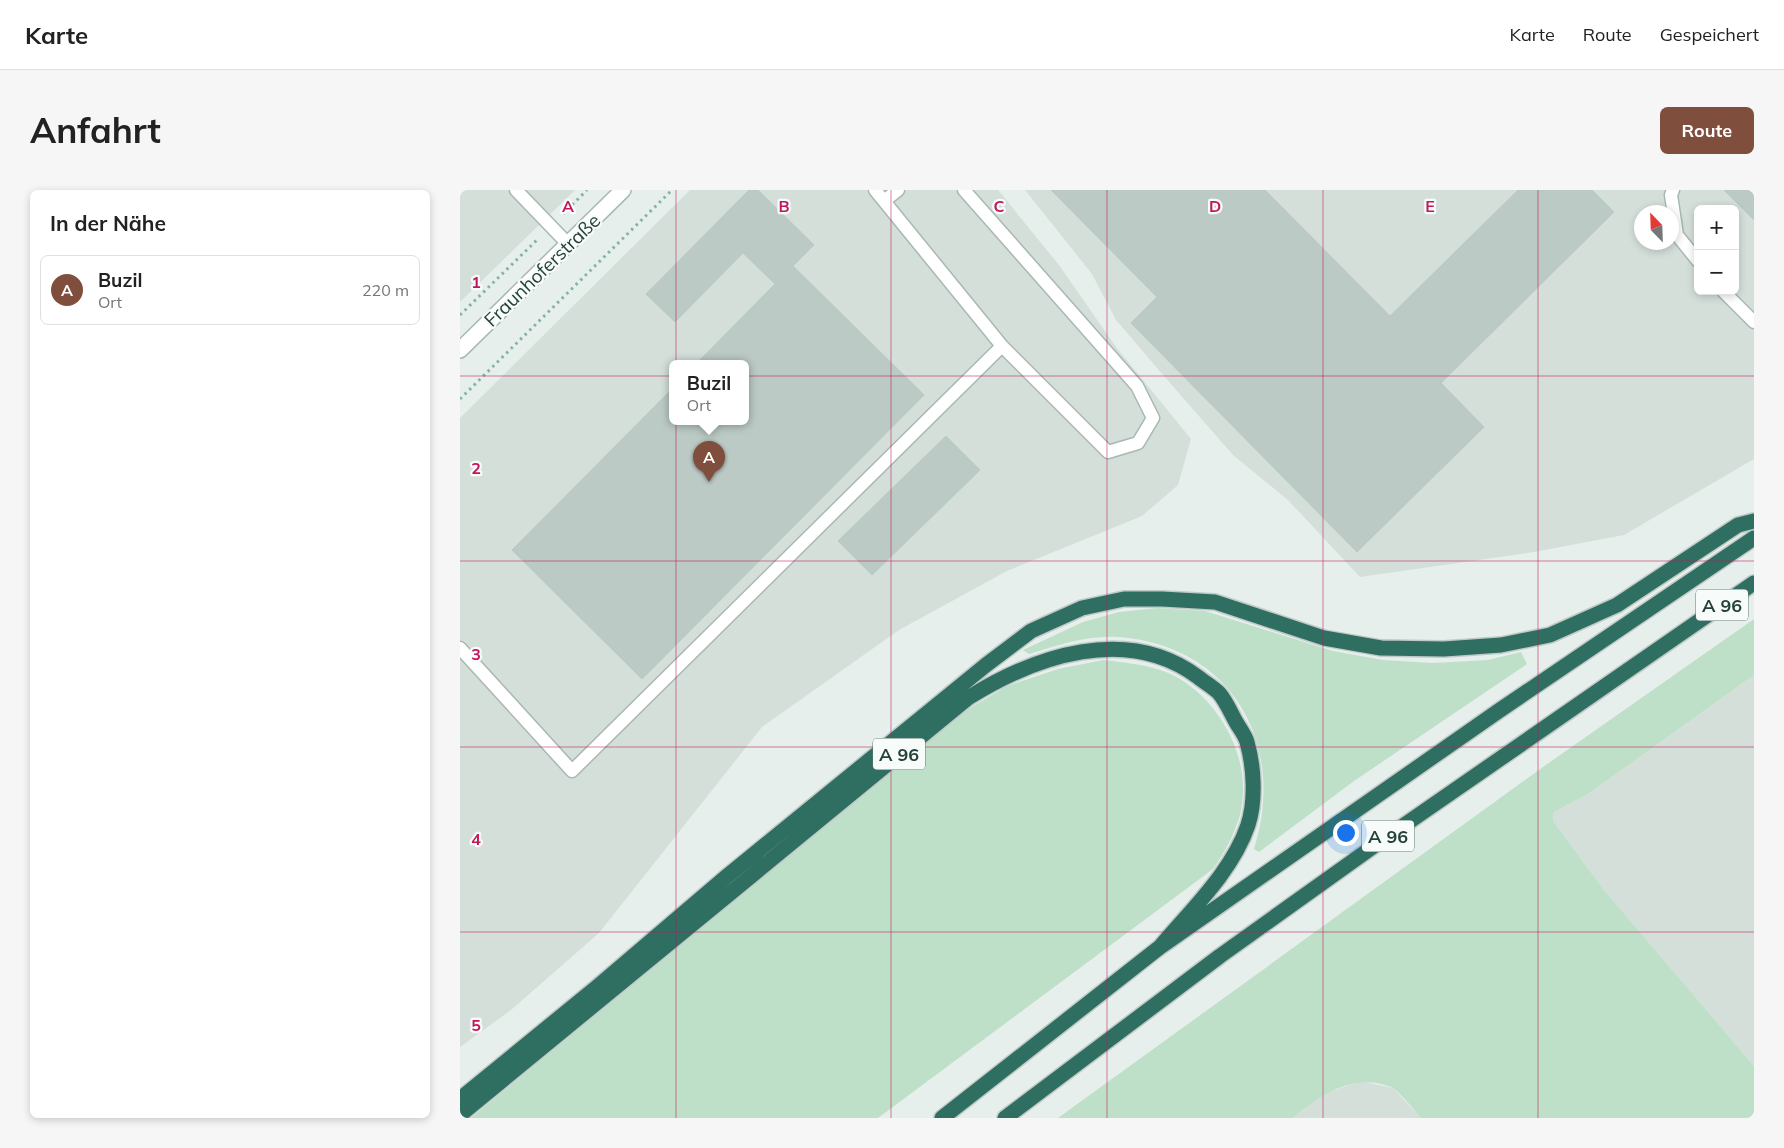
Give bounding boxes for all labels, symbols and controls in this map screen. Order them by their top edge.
text: Karte [25,20,88,50]
text: Karte [1510,23,1555,46]
text: Route [1583,23,1632,46]
text: Gespeichert [1660,23,1759,46]
button: Route [1660,107,1754,154]
text: Anfahrt [30,108,161,152]
text: A [562,196,574,216]
text: B [778,196,790,216]
text: C [994,196,1005,216]
text: D [1209,196,1221,216]
text: E [1425,196,1435,216]
north arrow [1634,205,1679,250]
map controls [1694,205,1739,295]
button: + [1694,205,1739,250]
street label: Fraunhoferstraße [479,208,605,332]
text: In der Nähe [50,210,166,236]
button: − [1694,250,1739,295]
text: Buzil [98,268,142,292]
text: 1 [471,272,481,292]
text: A [61,280,73,300]
text: 220 m [362,280,409,300]
text: Ort [98,292,122,312]
popup [669,360,749,425]
text: Buzil [687,371,731,395]
text: Ort [687,395,711,415]
pin: A [693,441,725,482]
text: 2 [471,458,481,478]
road number: A 96 [1696,590,1748,620]
text: 3 [471,644,481,664]
road number: A 96 [873,738,925,770]
your location [1333,820,1359,846]
road number: A 96 [1362,820,1414,851]
text: 4 [471,829,481,849]
text: 5 [471,1015,481,1035]

